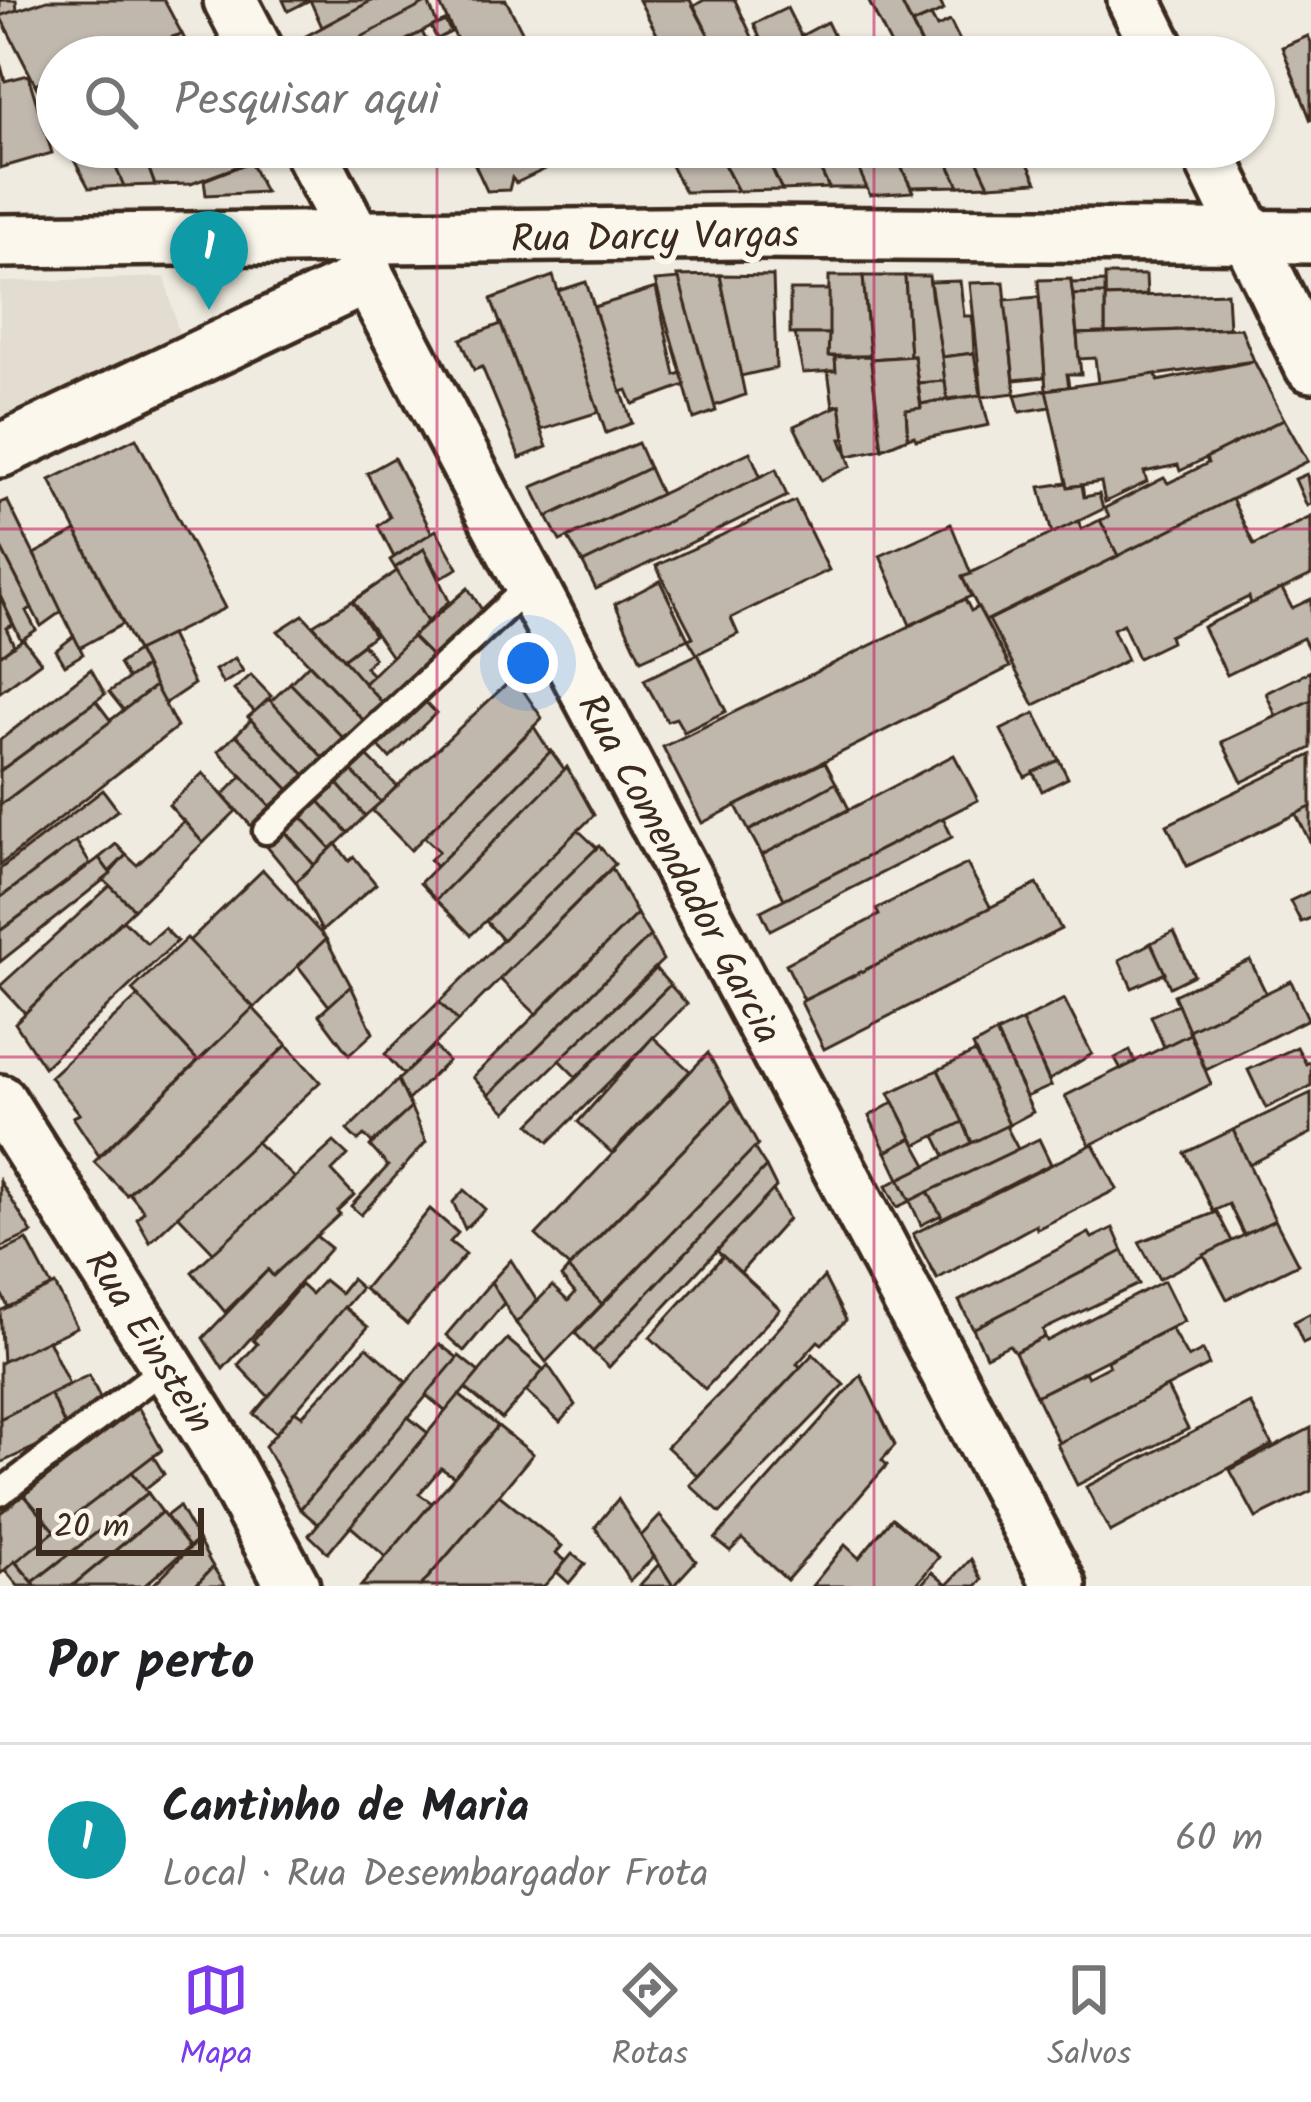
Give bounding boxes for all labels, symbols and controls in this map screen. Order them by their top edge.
search box [36,36,1275,168]
text: Pesquisar aqui [174,66,440,138]
icon: search [78,69,144,135]
street label: Rua Darcy Vargas [510,205,800,273]
pin: 1 [170,211,248,310]
your location [498,633,558,693]
street label: Rua Comendador Garcia [559,683,796,1056]
street label: Rua Einstein [66,1239,229,1448]
scale bar [36,1502,204,1555]
text: 20 m [54,1502,129,1555]
text: Por perto [48,1624,254,1705]
text: Cantinho de Maria [162,1773,529,1845]
text: 1 [81,1809,93,1871]
text: 60 m [1175,1809,1263,1871]
text: Local · Rua Desembargador Frota [162,1845,709,1907]
tab: Mapa [180,1957,252,2082]
tab: Rotas [612,1957,688,2082]
tab: Salvos [1047,1957,1131,2082]

